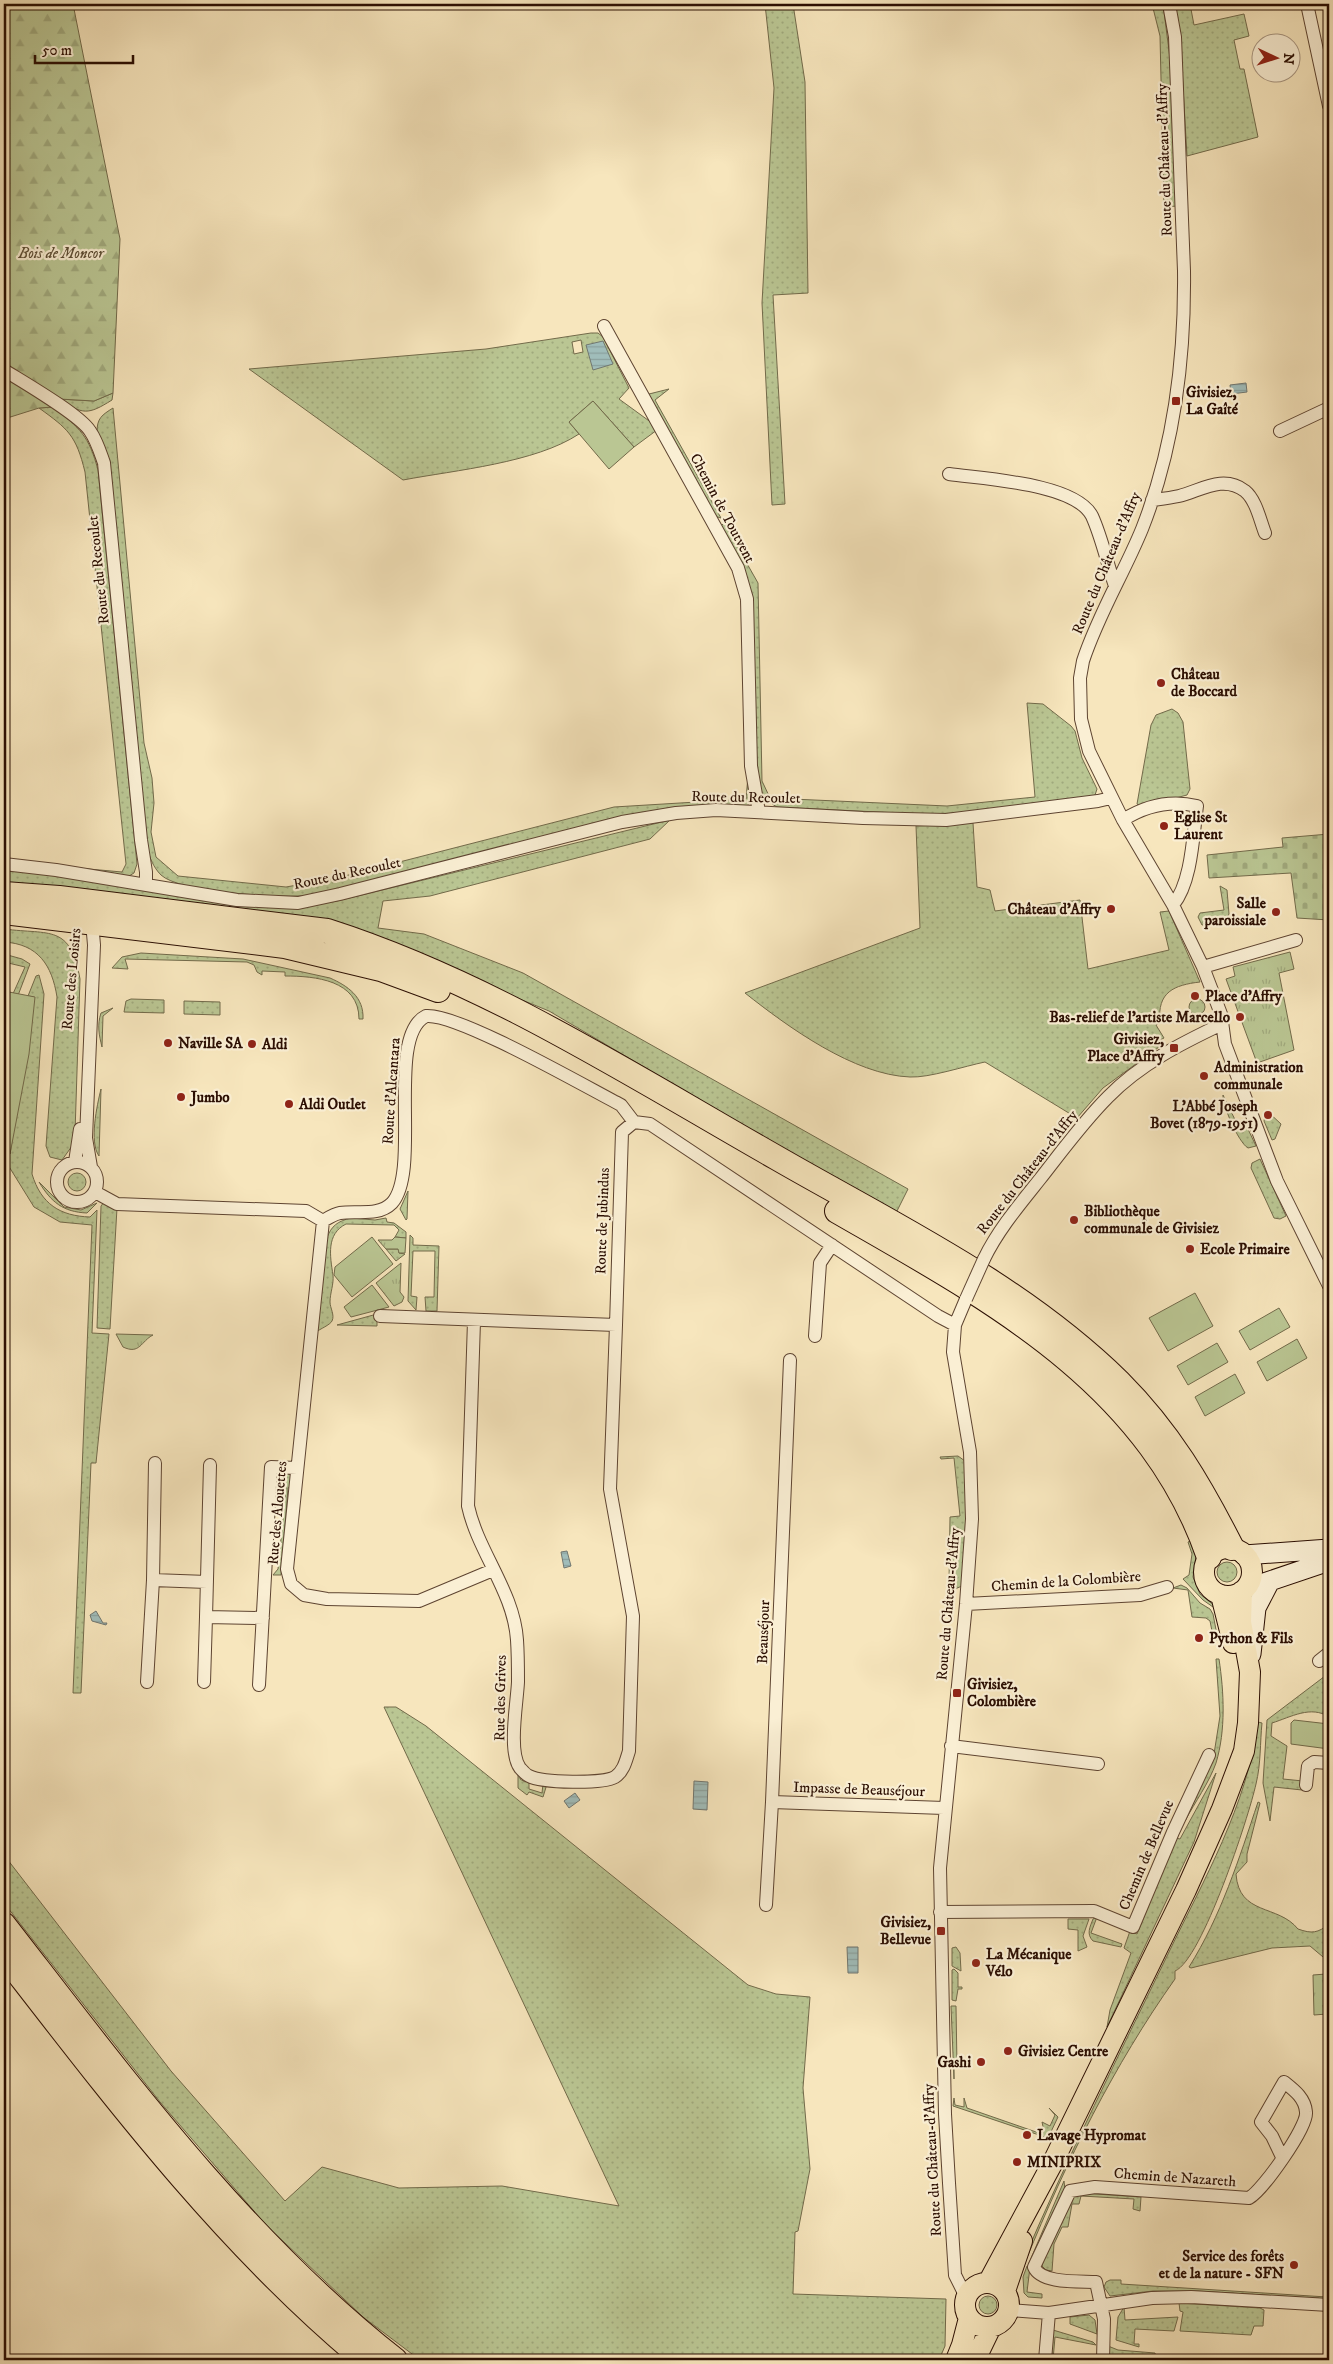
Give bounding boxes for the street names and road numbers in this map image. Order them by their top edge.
street label: Route du Château-d'Affry [1152,82,1177,237]
street label: Chemin de Toutvent [686,450,760,567]
street label: Route du Château-d'Affry [1068,488,1145,637]
street label: Route du Recoulet [83,514,114,625]
street label: Route du Recoulet [691,787,801,808]
street label: Route du Recoulet [292,853,403,894]
street label: Route des Loisirs [58,927,85,1031]
street label: Route d'Alcantara [378,1036,405,1145]
street label: Route du Château-d'Affry [973,1105,1083,1238]
street label: Route de Jubindus [591,1167,614,1275]
street label: Rue des Alouettes [263,1460,292,1566]
street label: Route du Château-d'Affry [932,1526,965,1681]
street label: Chemin de la Colombière [990,1567,1142,1596]
street label: Beauséjour [753,1599,774,1664]
street label: Rue des Grives [490,1655,511,1741]
street label: Impasse de Beauséjour [793,1778,926,1801]
street label: Chemin de Bellevue [1115,1797,1178,1913]
street label: Route du Château-d'Affry [919,2082,946,2237]
street label: Chemin de Nazareth [1113,2164,1237,2191]

